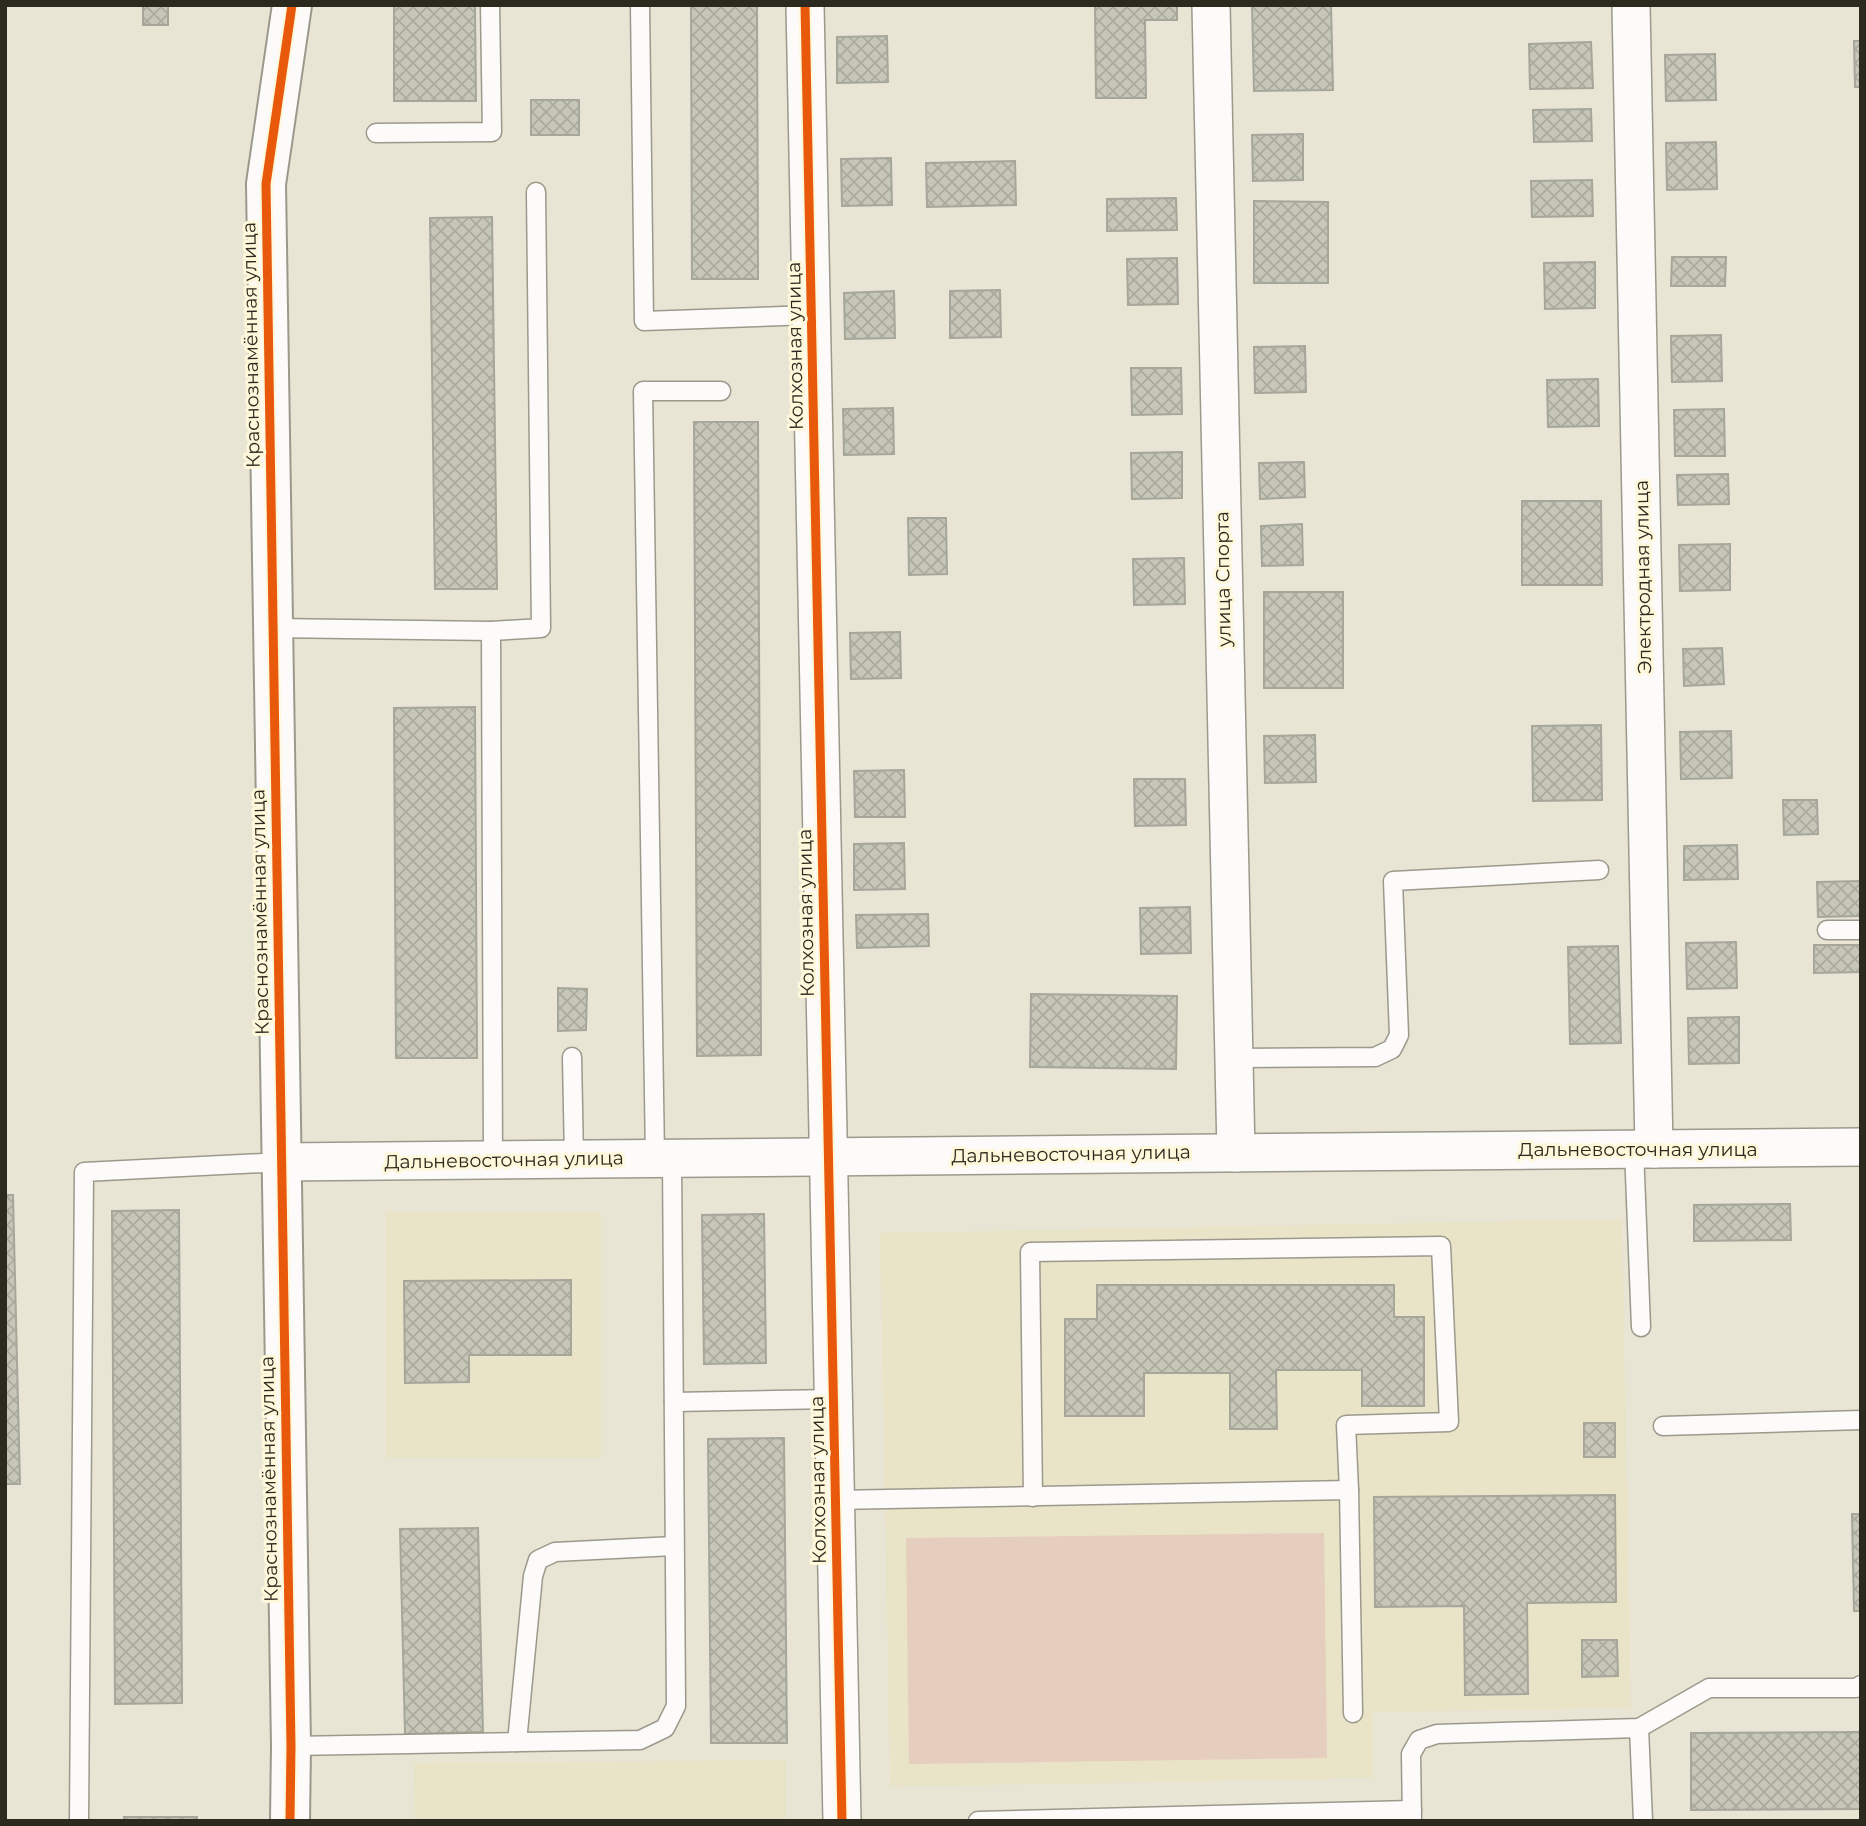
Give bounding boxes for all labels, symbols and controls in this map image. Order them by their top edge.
street label: Краснознамённая улица [237,222,265,468]
street label: Колхозная улица [782,262,808,430]
street label: Электродная улица [1630,480,1656,674]
street label: улица Спорта [1210,511,1236,648]
street label: Краснознамённая улица [246,789,274,1035]
street label: Колхозная улица [793,829,819,997]
street label: Дальневосточная улица [1518,1138,1758,1161]
street label: Дальневосточная улица [951,1140,1191,1168]
street label: Дальневосточная улица [384,1146,624,1174]
street label: Краснознамённая улица [255,1356,283,1602]
street label: Колхозная улица [805,1396,831,1564]

